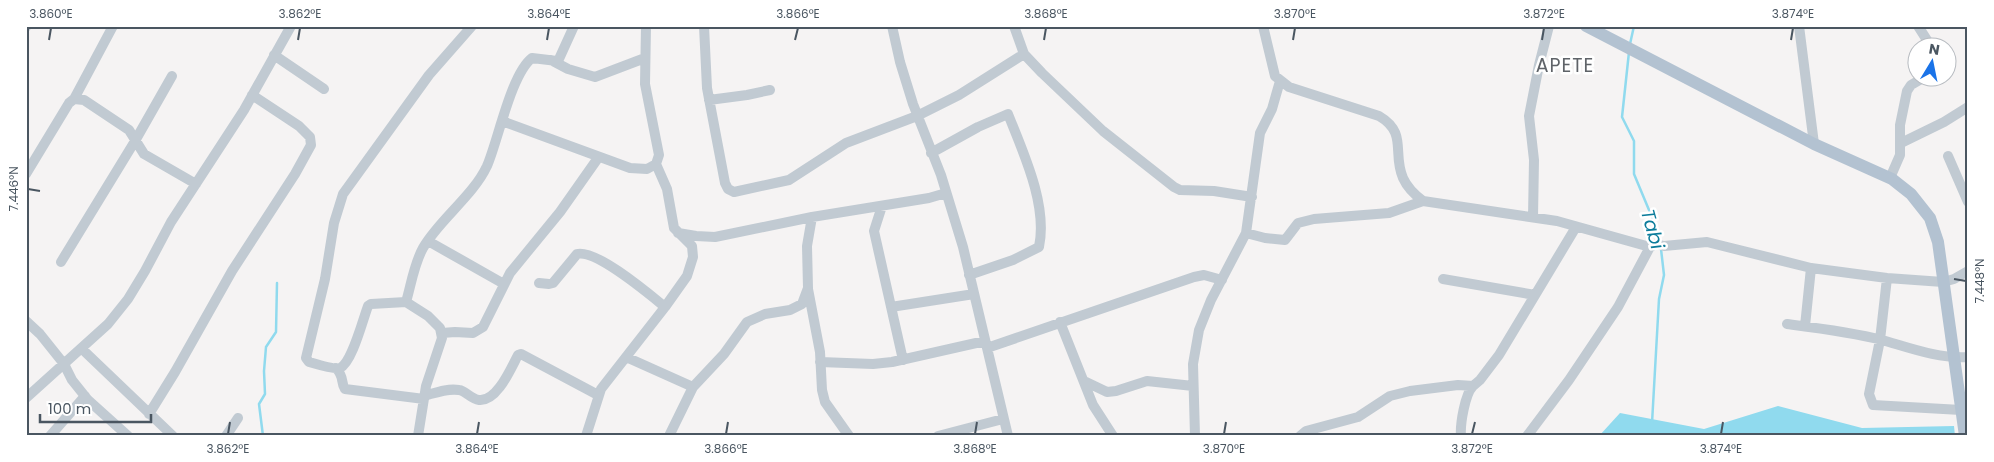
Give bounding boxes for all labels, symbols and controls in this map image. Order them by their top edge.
text: 3.860°E [29,5,73,22]
text: 3.862°E [279,5,321,22]
text: 3.864°E [527,5,571,22]
text: 3.866°E [776,5,820,22]
text: 3.868°E [1024,5,1068,22]
text: 3.870°E [1274,5,1316,22]
text: 3.872°E [1523,5,1565,22]
text: 3.874°E [1772,5,1814,22]
north arrow [1906,38,1956,88]
text: N [1927,38,1941,60]
district label: APETE [1536,52,1594,79]
text: 7.446°N [5,166,22,212]
water label: Tabi [1634,206,1671,253]
text: 7.448°N [1971,258,1988,304]
scale bar [40,392,151,424]
text: 100 m [48,398,91,419]
text: 3.862°E [207,440,249,457]
text: 3.864°E [455,440,499,457]
text: 3.866°E [704,440,748,457]
text: 3.868°E [953,440,997,457]
text: 3.870°E [1203,440,1245,457]
text: 3.872°E [1451,440,1493,457]
text: 3.874°E [1700,440,1742,457]

